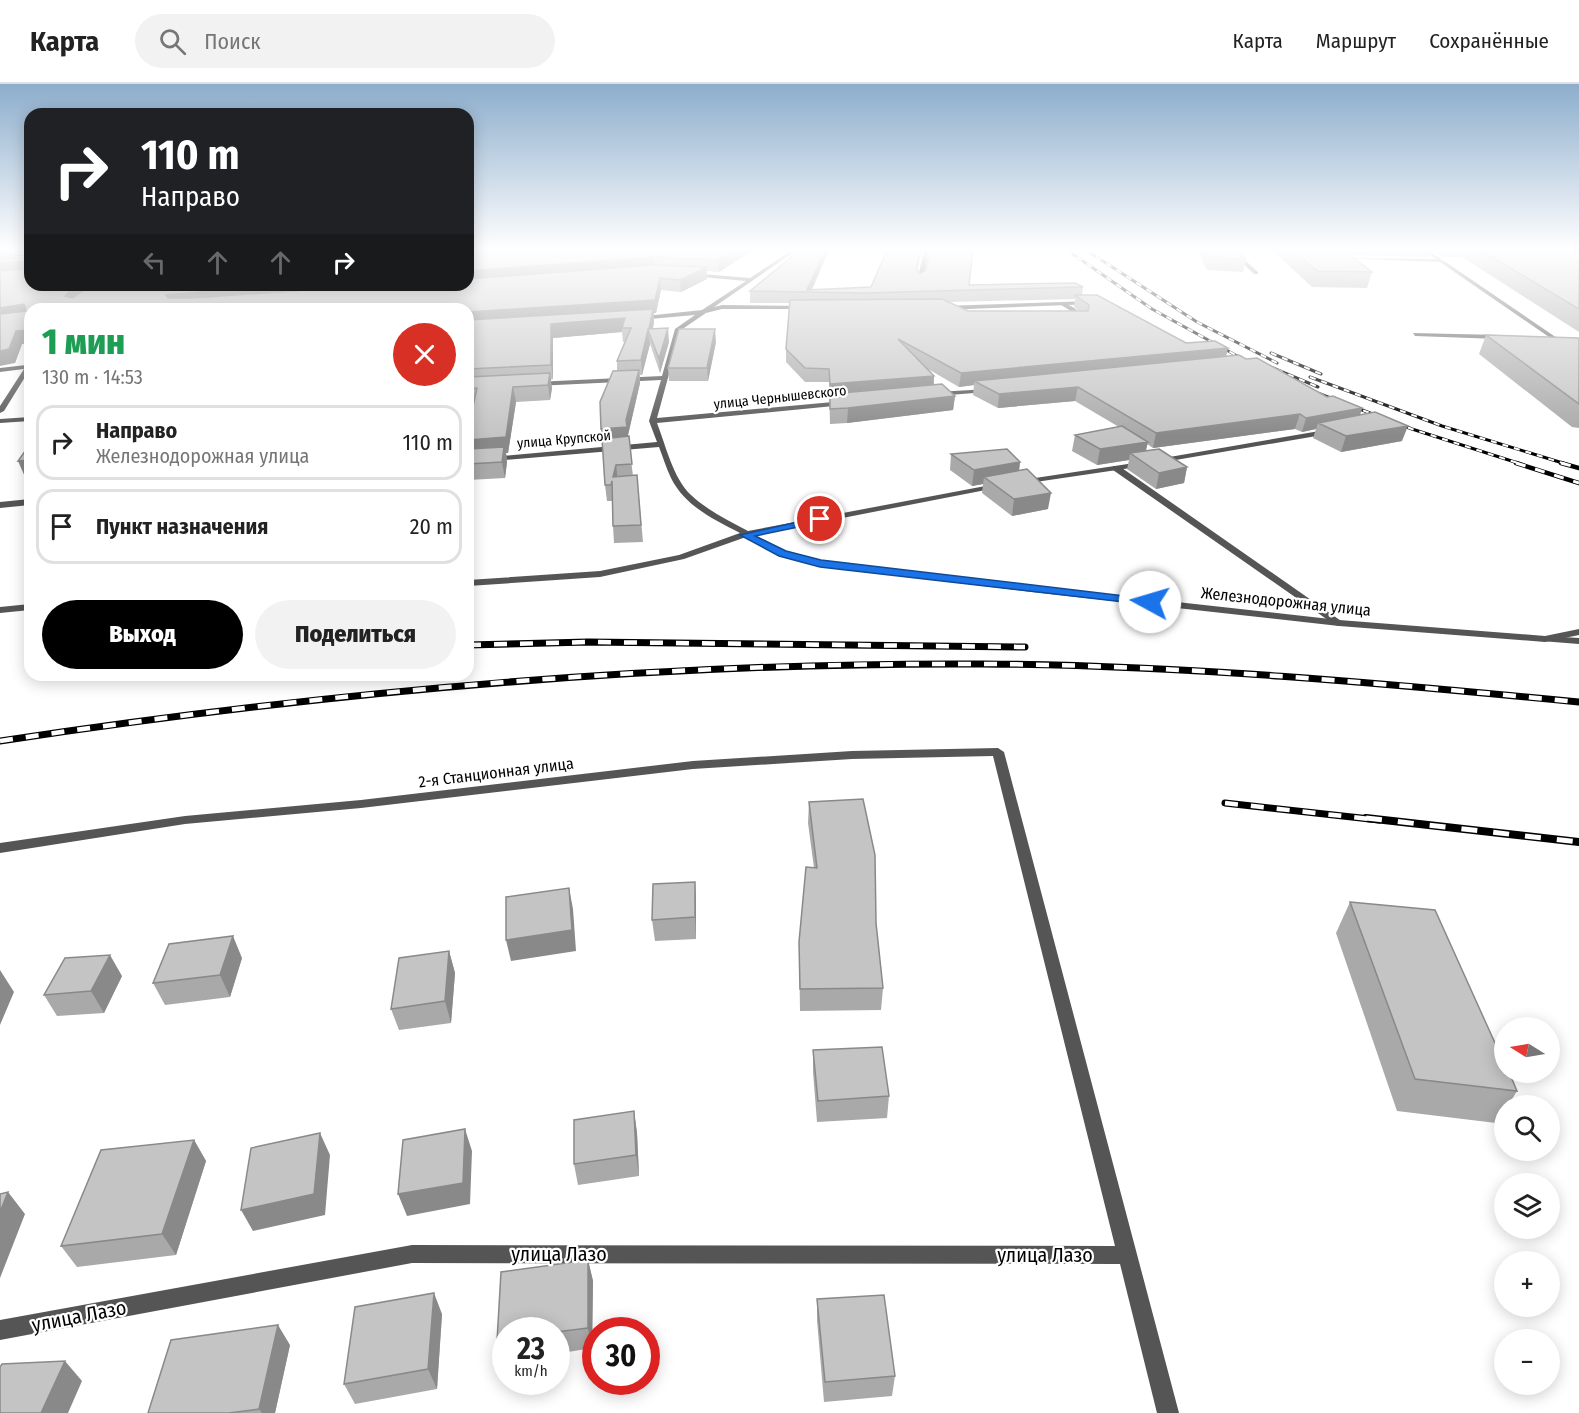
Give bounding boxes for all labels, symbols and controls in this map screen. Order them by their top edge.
search box [135,14,555,68]
text: Карта [30,25,99,58]
icon: search [156,25,189,58]
text: Поиск [204,28,261,55]
text: Карта [1233,28,1283,54]
text: Маршрут [1316,28,1396,54]
text: Сохранённые [1429,28,1549,54]
text: 110 m [141,130,240,180]
icon: right [42,132,120,210]
text: Направо [141,181,240,213]
icon: left [138,246,171,279]
icon: ahead [201,246,234,279]
icon: ahead [264,246,297,279]
icon: right [327,246,360,279]
text: 1 мин [42,320,125,364]
button: close [393,323,456,386]
text: 130 m · 14:53 [42,365,143,389]
street label: улица Чернышевского [713,382,847,413]
text: Направо [96,417,177,444]
icon: right [45,426,78,459]
street label: улица Крупской [516,427,612,452]
text: 110 m [403,429,453,456]
text: Железнодорожная улица [96,444,309,468]
pin [794,493,845,544]
icon: arrive [803,502,836,535]
icon: arrive [45,510,78,543]
text: Пункт назначения [96,513,268,540]
text: 20 m [410,513,453,540]
position arrow [1118,570,1182,634]
street label: Железнодорожная улица [1200,583,1372,620]
button: Выход [42,600,243,669]
button: Поделиться [255,600,456,669]
street label: 2-я Станционная улица [417,754,575,791]
north arrow [1494,1017,1560,1083]
map controls [1494,1017,1560,1395]
button: search [1494,1095,1560,1161]
button: layers [1494,1173,1560,1239]
street label: улица Лазо [511,1242,607,1266]
street label: улица Лазо [997,1243,1093,1267]
button: + [1494,1251,1560,1317]
street label: улица Лазо [30,1295,128,1337]
speed limit sign: 30 [582,1317,660,1395]
button: − [1494,1329,1560,1395]
text: 23 [517,1331,545,1367]
text: km/h [514,1362,548,1380]

